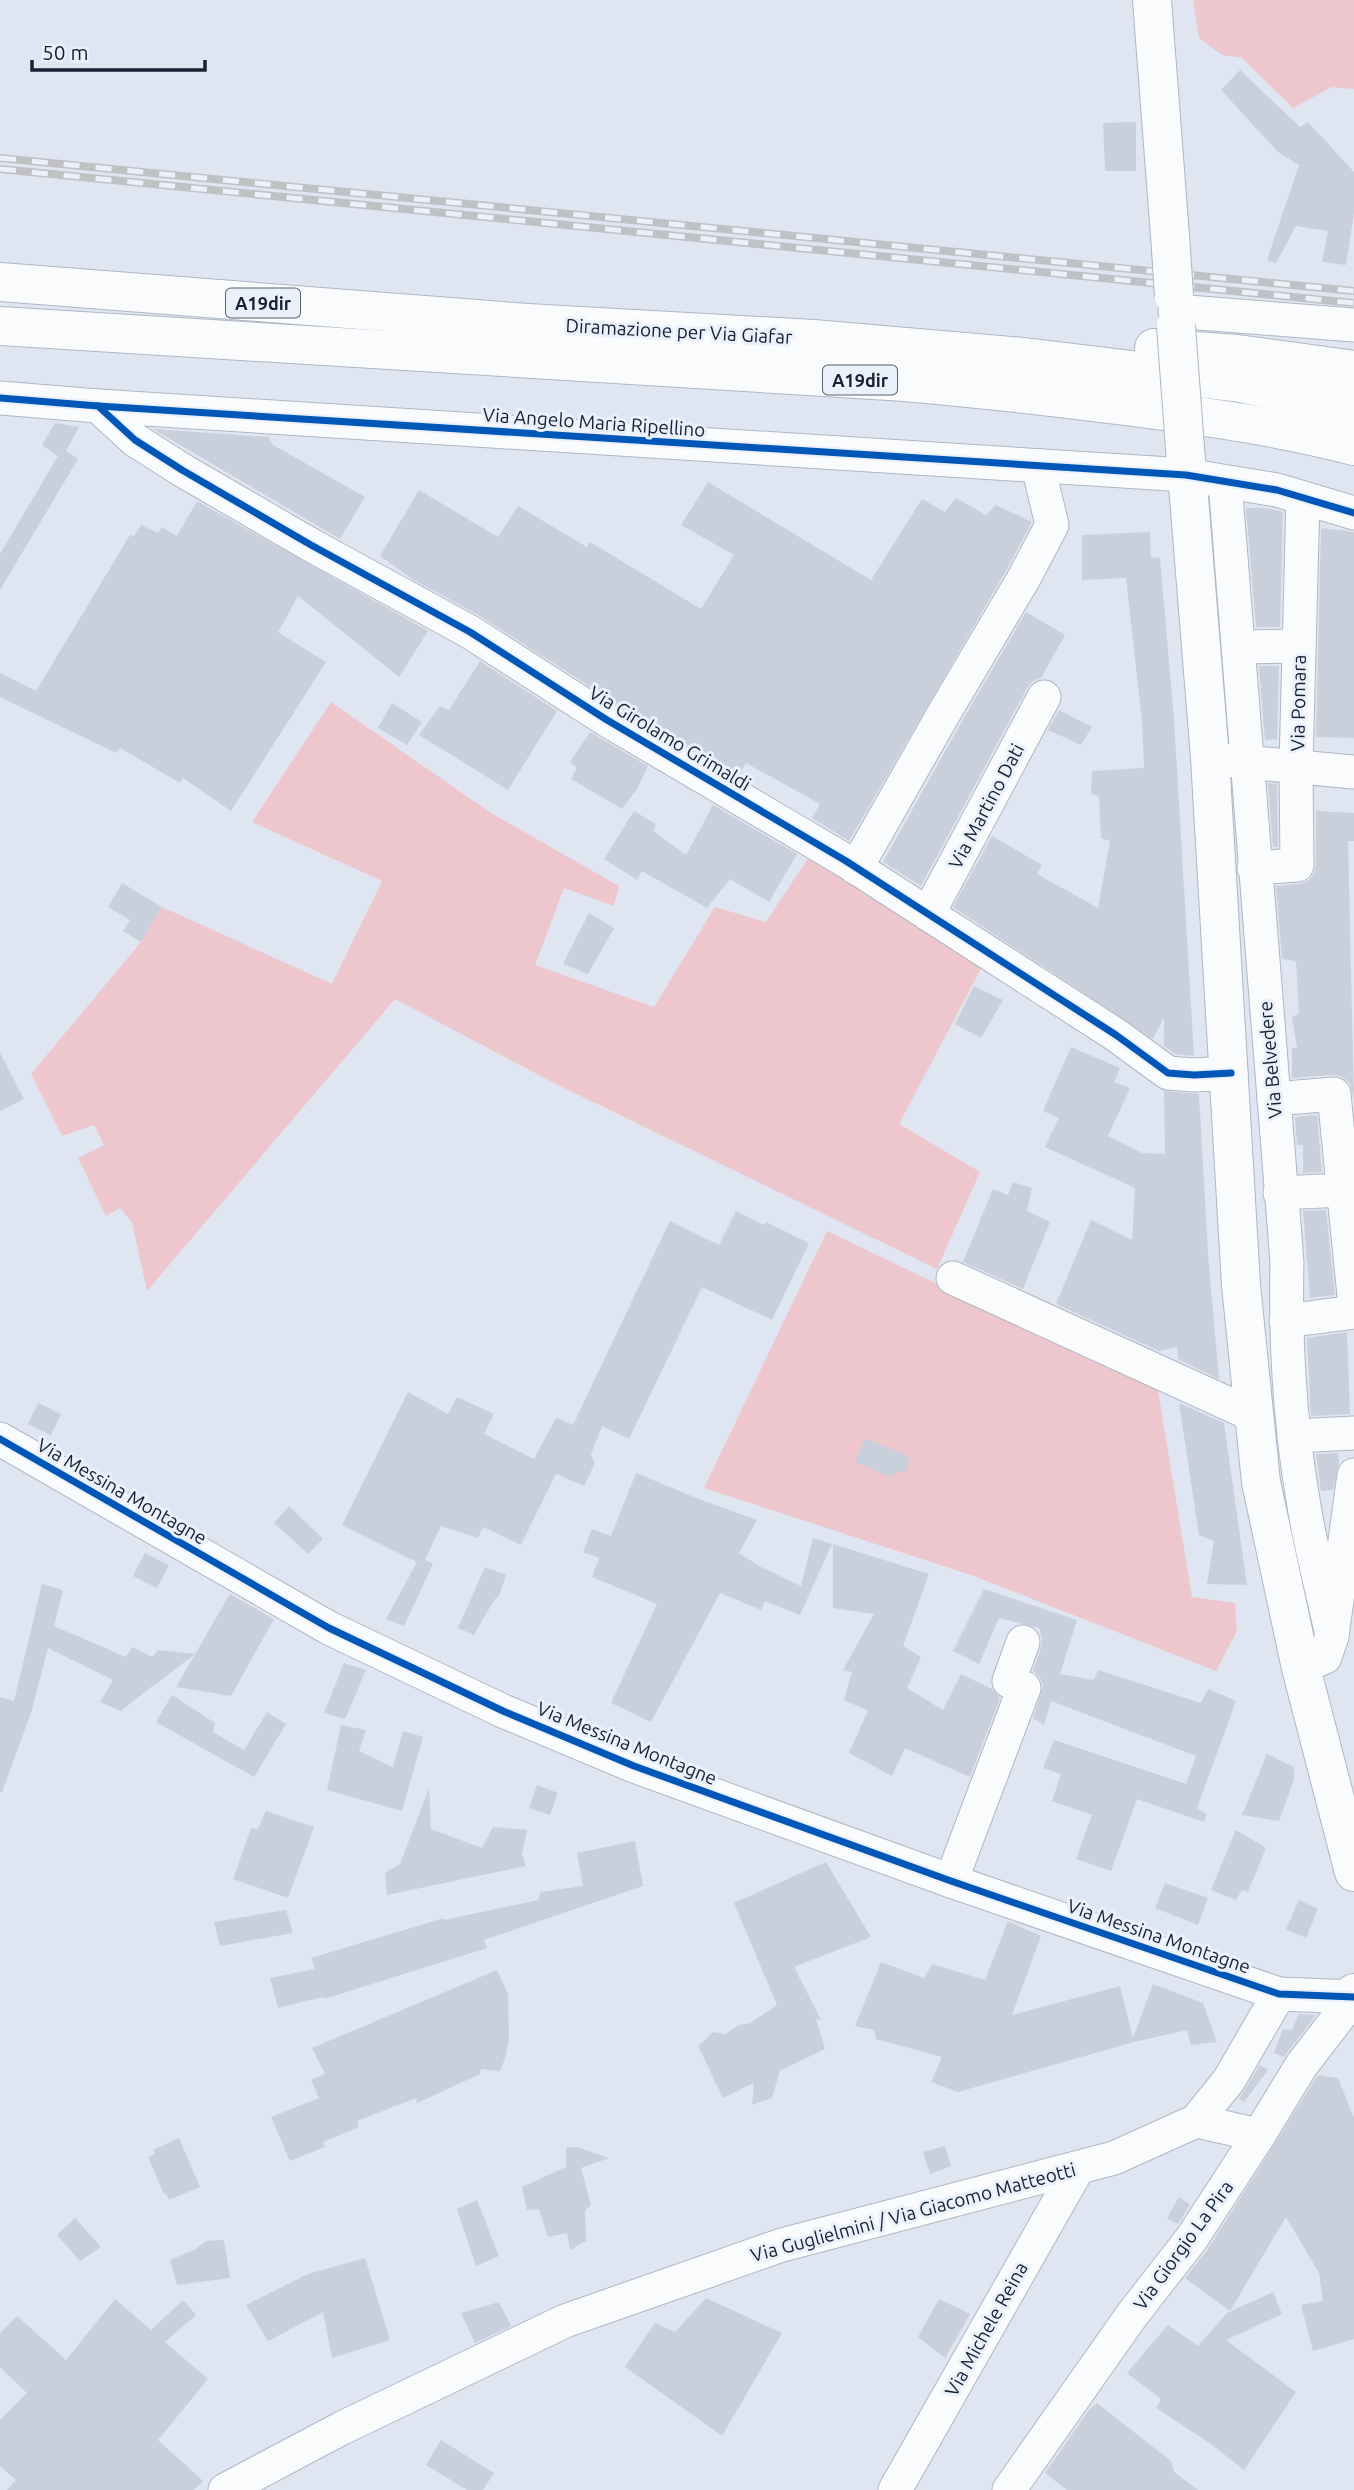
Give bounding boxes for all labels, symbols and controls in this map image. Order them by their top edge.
scale bar [32,28,205,72]
text: 50 m [42,40,89,64]
road number: A19dir [226,288,300,318]
street label: Diramazione per Via Giafar [565,314,793,348]
road number: A19dir [823,366,897,394]
street label: Via Angelo Maria Ripellino [482,403,706,441]
street label: Via Pomara [1286,654,1310,752]
street label: Via Girolamo Grimaldi [585,681,755,795]
street label: Via Martino Dati [944,740,1028,872]
street label: Via Belvedere [1254,1000,1286,1120]
street label: Via Messina Montagne [33,1433,211,1549]
street label: Via Messina Montagne [534,1697,720,1789]
street label: Via Messina Montagne [1064,1894,1254,1978]
street label: Via Guglielmini / Via Giacomo Matteotti [748,2158,1078,2266]
street label: Via Giorgio La Pira [1129,2176,1237,2314]
street label: Via Michele Reina [940,2258,1032,2400]

